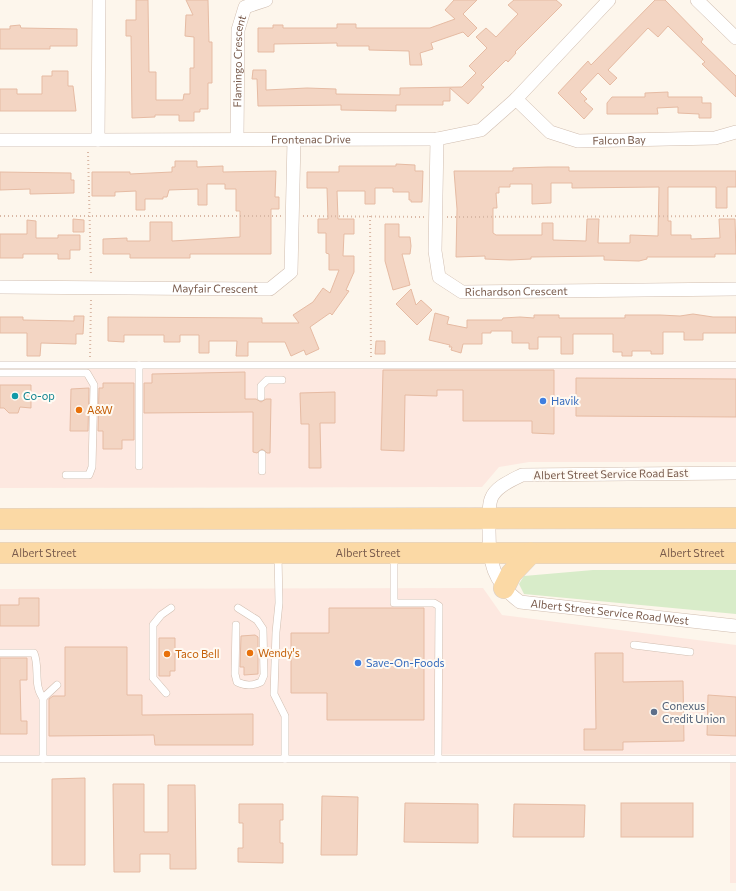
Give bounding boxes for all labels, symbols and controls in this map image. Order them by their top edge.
street label: Flamingo Crescent [230,13,248,107]
street label: Frontenac Drive [271,132,351,145]
street label: Falcon Bay [592,133,646,147]
street label: Mayfair Crescent [172,281,258,295]
street label: Richardson Crescent [465,284,568,298]
place label: Co-op [23,389,55,402]
marker: Co-op [10,391,20,401]
place label: Havik [551,394,579,407]
marker: Havik [538,396,548,406]
place label: A&W [87,403,113,416]
marker: A&W [74,405,84,415]
street label: Albert Street Service Road East [533,466,689,481]
street label: Albert Street [12,546,77,559]
street label: Albert Street [336,546,401,559]
street label: Albert Street [660,546,725,559]
street label: Albert Street Service Road West [530,596,690,627]
place label: Wendy's [258,646,300,659]
place label: Taco Bell [175,647,219,660]
marker: Wendy's [245,648,255,658]
marker: Taco Bell [162,649,172,659]
place label: Save-On-Foods [366,656,445,669]
marker: Save-On-Foods [353,658,363,668]
place label: Conexus Credit Union [662,699,725,725]
marker: Conexus Credit Union [649,707,659,717]

